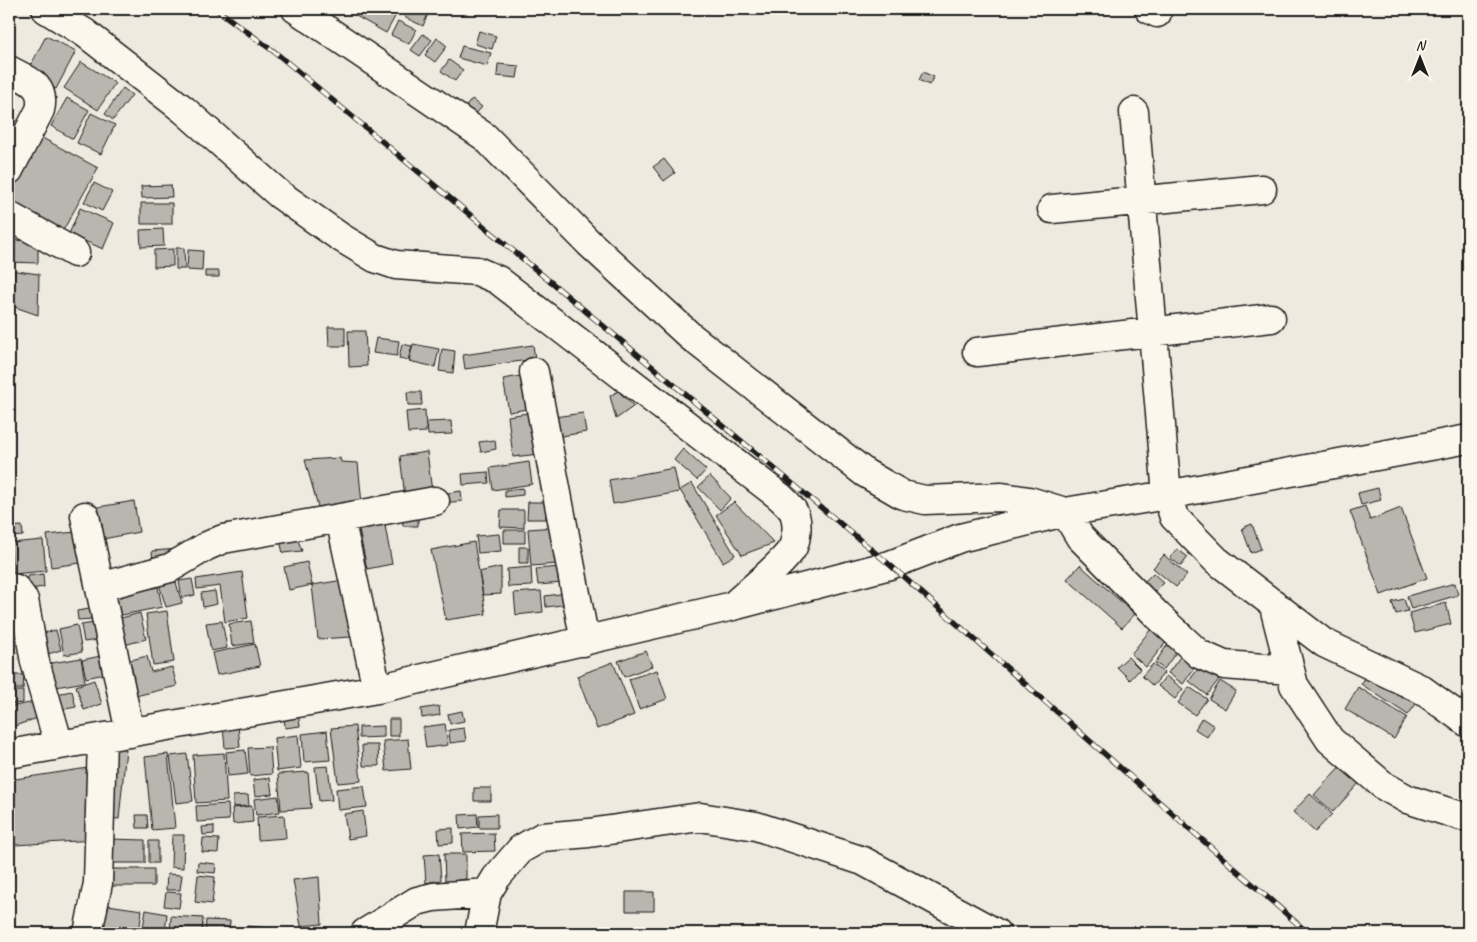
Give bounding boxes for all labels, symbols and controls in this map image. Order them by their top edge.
north arrow [1394,32,1444,82]
text: N [1416,37,1427,54]

